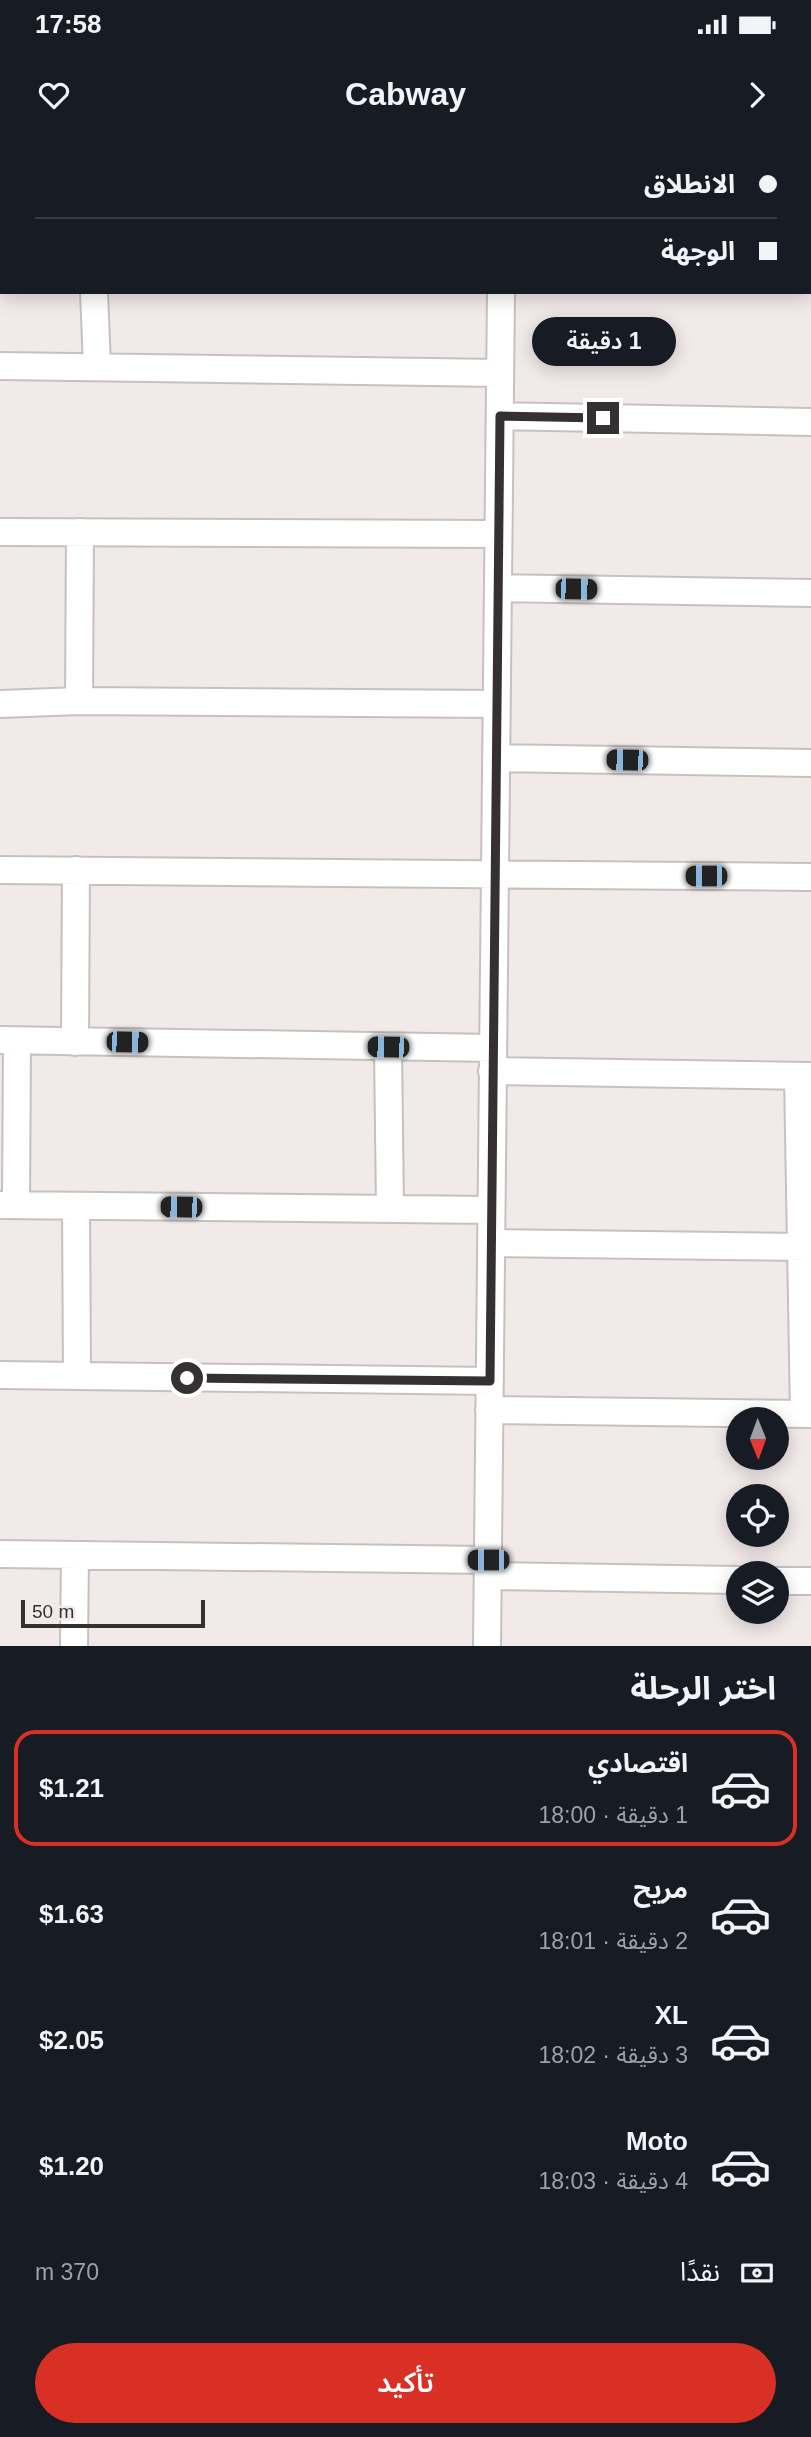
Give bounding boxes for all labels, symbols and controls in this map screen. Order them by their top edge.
text: 17:58 [35,9,102,39]
icon: heart [35,76,73,114]
text: Cabway [345,76,466,112]
icon: forward [738,76,776,114]
text: الانطلاق [644,169,735,199]
text: الوجهة [661,236,735,266]
callout: 1 دقيقة [531,316,675,366]
text: 1 دقيقة [567,328,642,354]
route end [587,402,619,434]
car [555,578,598,600]
car [606,749,649,771]
car [686,866,728,887]
car [106,1031,149,1053]
car [367,1036,410,1058]
car [160,1196,203,1218]
route start [171,1362,203,1394]
north arrow [726,1407,789,1470]
map controls [726,1407,789,1624]
button: locate [726,1484,789,1547]
car [468,1550,510,1571]
button: layers [726,1561,789,1624]
scale bar [21,1597,205,1629]
text: 50 m [32,1601,74,1622]
text: اختر الرحلة [630,1670,776,1706]
text: اقتصادي [588,1748,688,1778]
icon: car [709,1757,772,1820]
text: $1.21 [39,1773,104,1803]
text: 1 دقيقة · 18:00 [538,1802,688,1828]
text: مريح [633,1874,688,1904]
icon: car [709,1883,772,1946]
text: $1.63 [39,1899,104,1929]
text: 2 دقيقة · 18:01 [538,1928,688,1954]
text: XL [655,2000,688,2030]
icon: car [709,2009,772,2072]
text: $2.05 [39,2025,104,2055]
text: 3 دقيقة · 18:02 [538,2042,688,2068]
text: Moto [626,2126,688,2156]
icon: car [709,2135,772,2198]
text: $1.20 [39,2151,104,2181]
text: 4 دقيقة · 18:03 [538,2168,688,2194]
icon: cash [738,2254,776,2292]
text: نقدًا [680,2257,720,2287]
text: 370 m [35,2259,99,2285]
button: تأكيد [35,2343,776,2423]

